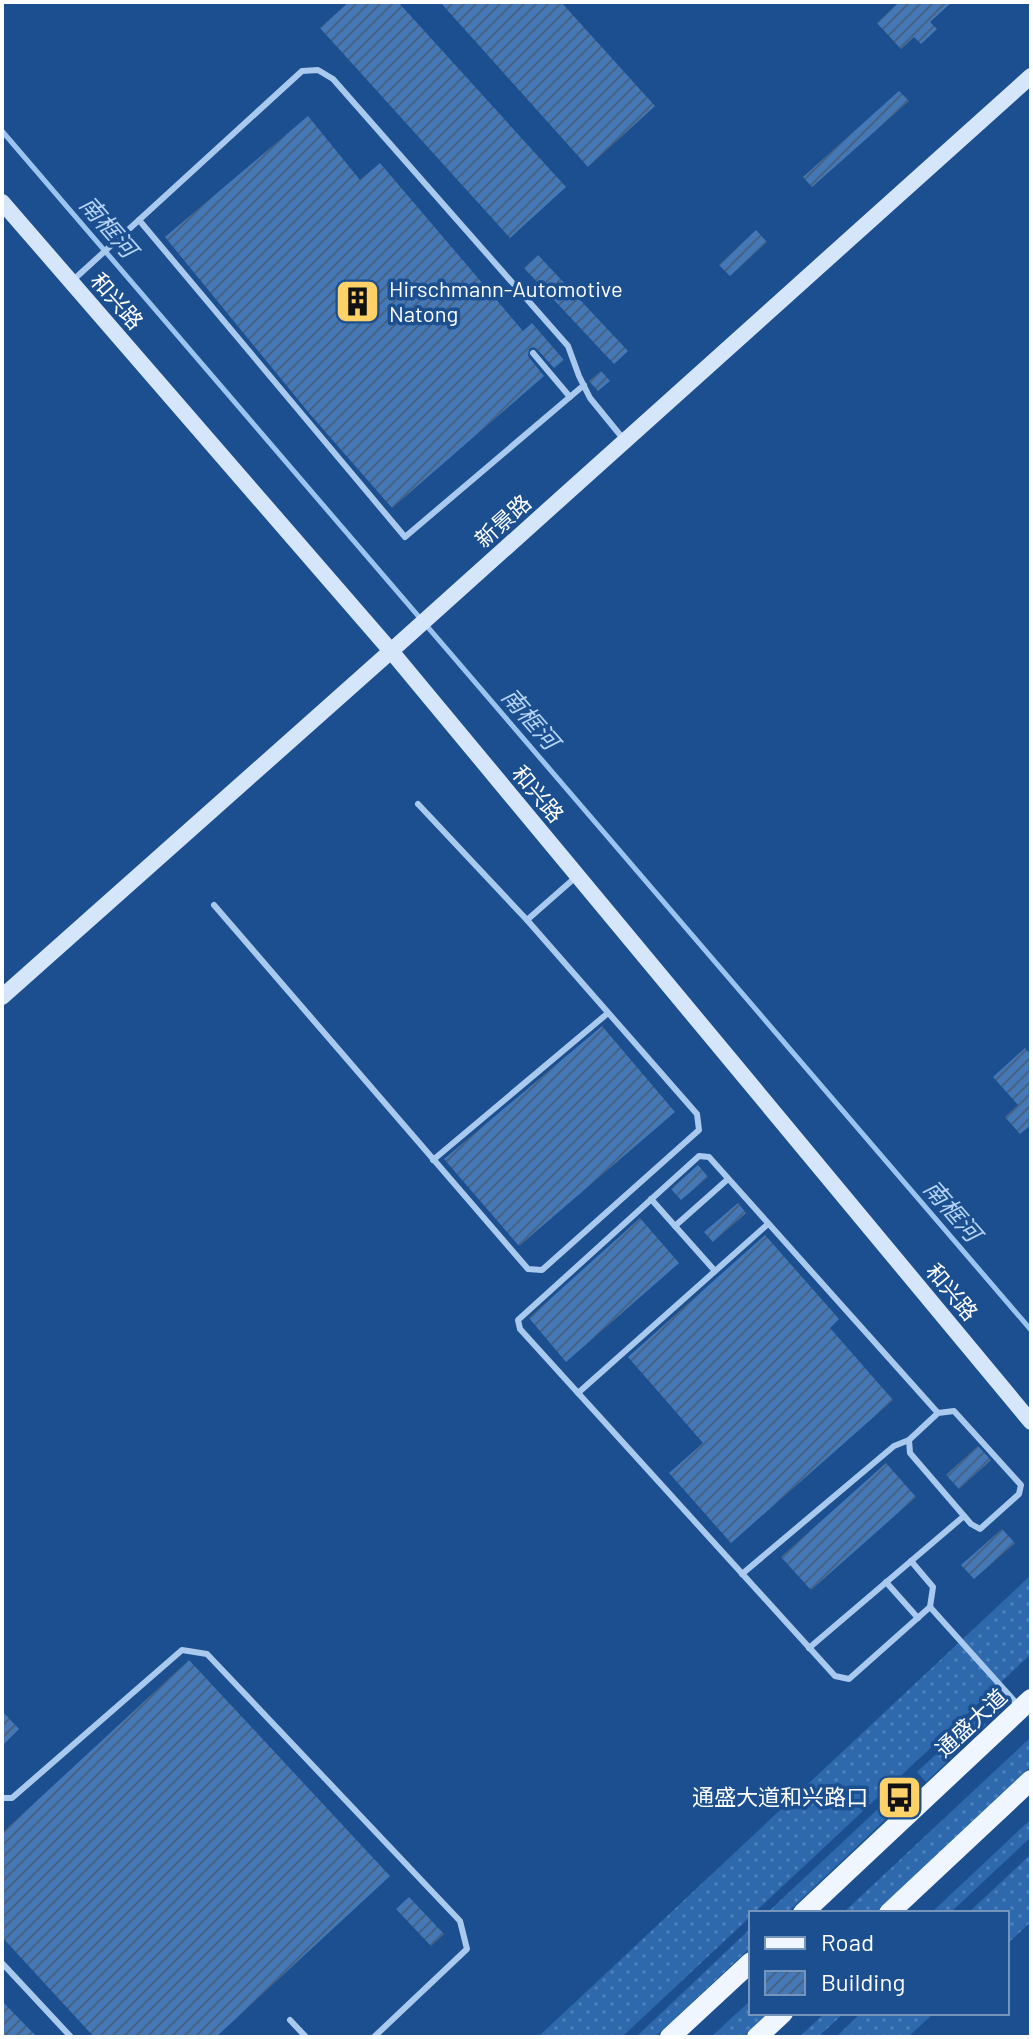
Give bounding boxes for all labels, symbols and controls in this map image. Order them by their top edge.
water label: 南框河 [75,189,146,266]
street label: 和兴路 [86,267,149,334]
place label: Hirschmann-Automotive Natong [389,275,623,326]
building icon: Hirschmann-Automotive Natong [334,278,382,326]
street label: 新景路 [469,489,536,552]
water label: 南框河 [497,681,568,758]
street label: 和兴路 [508,760,570,827]
water label: 南框河 [919,1173,990,1250]
street label: 和兴路 [922,1258,984,1325]
street label: 通盛大道 [929,1683,1011,1762]
bus stop icon: 通盛大道和兴路口 [875,1773,923,1821]
place label: 通盛大道和兴路口 [692,1783,868,1809]
legend [749,1911,1009,2015]
text: Road [821,1927,874,1956]
text: Building [821,1967,905,1996]

